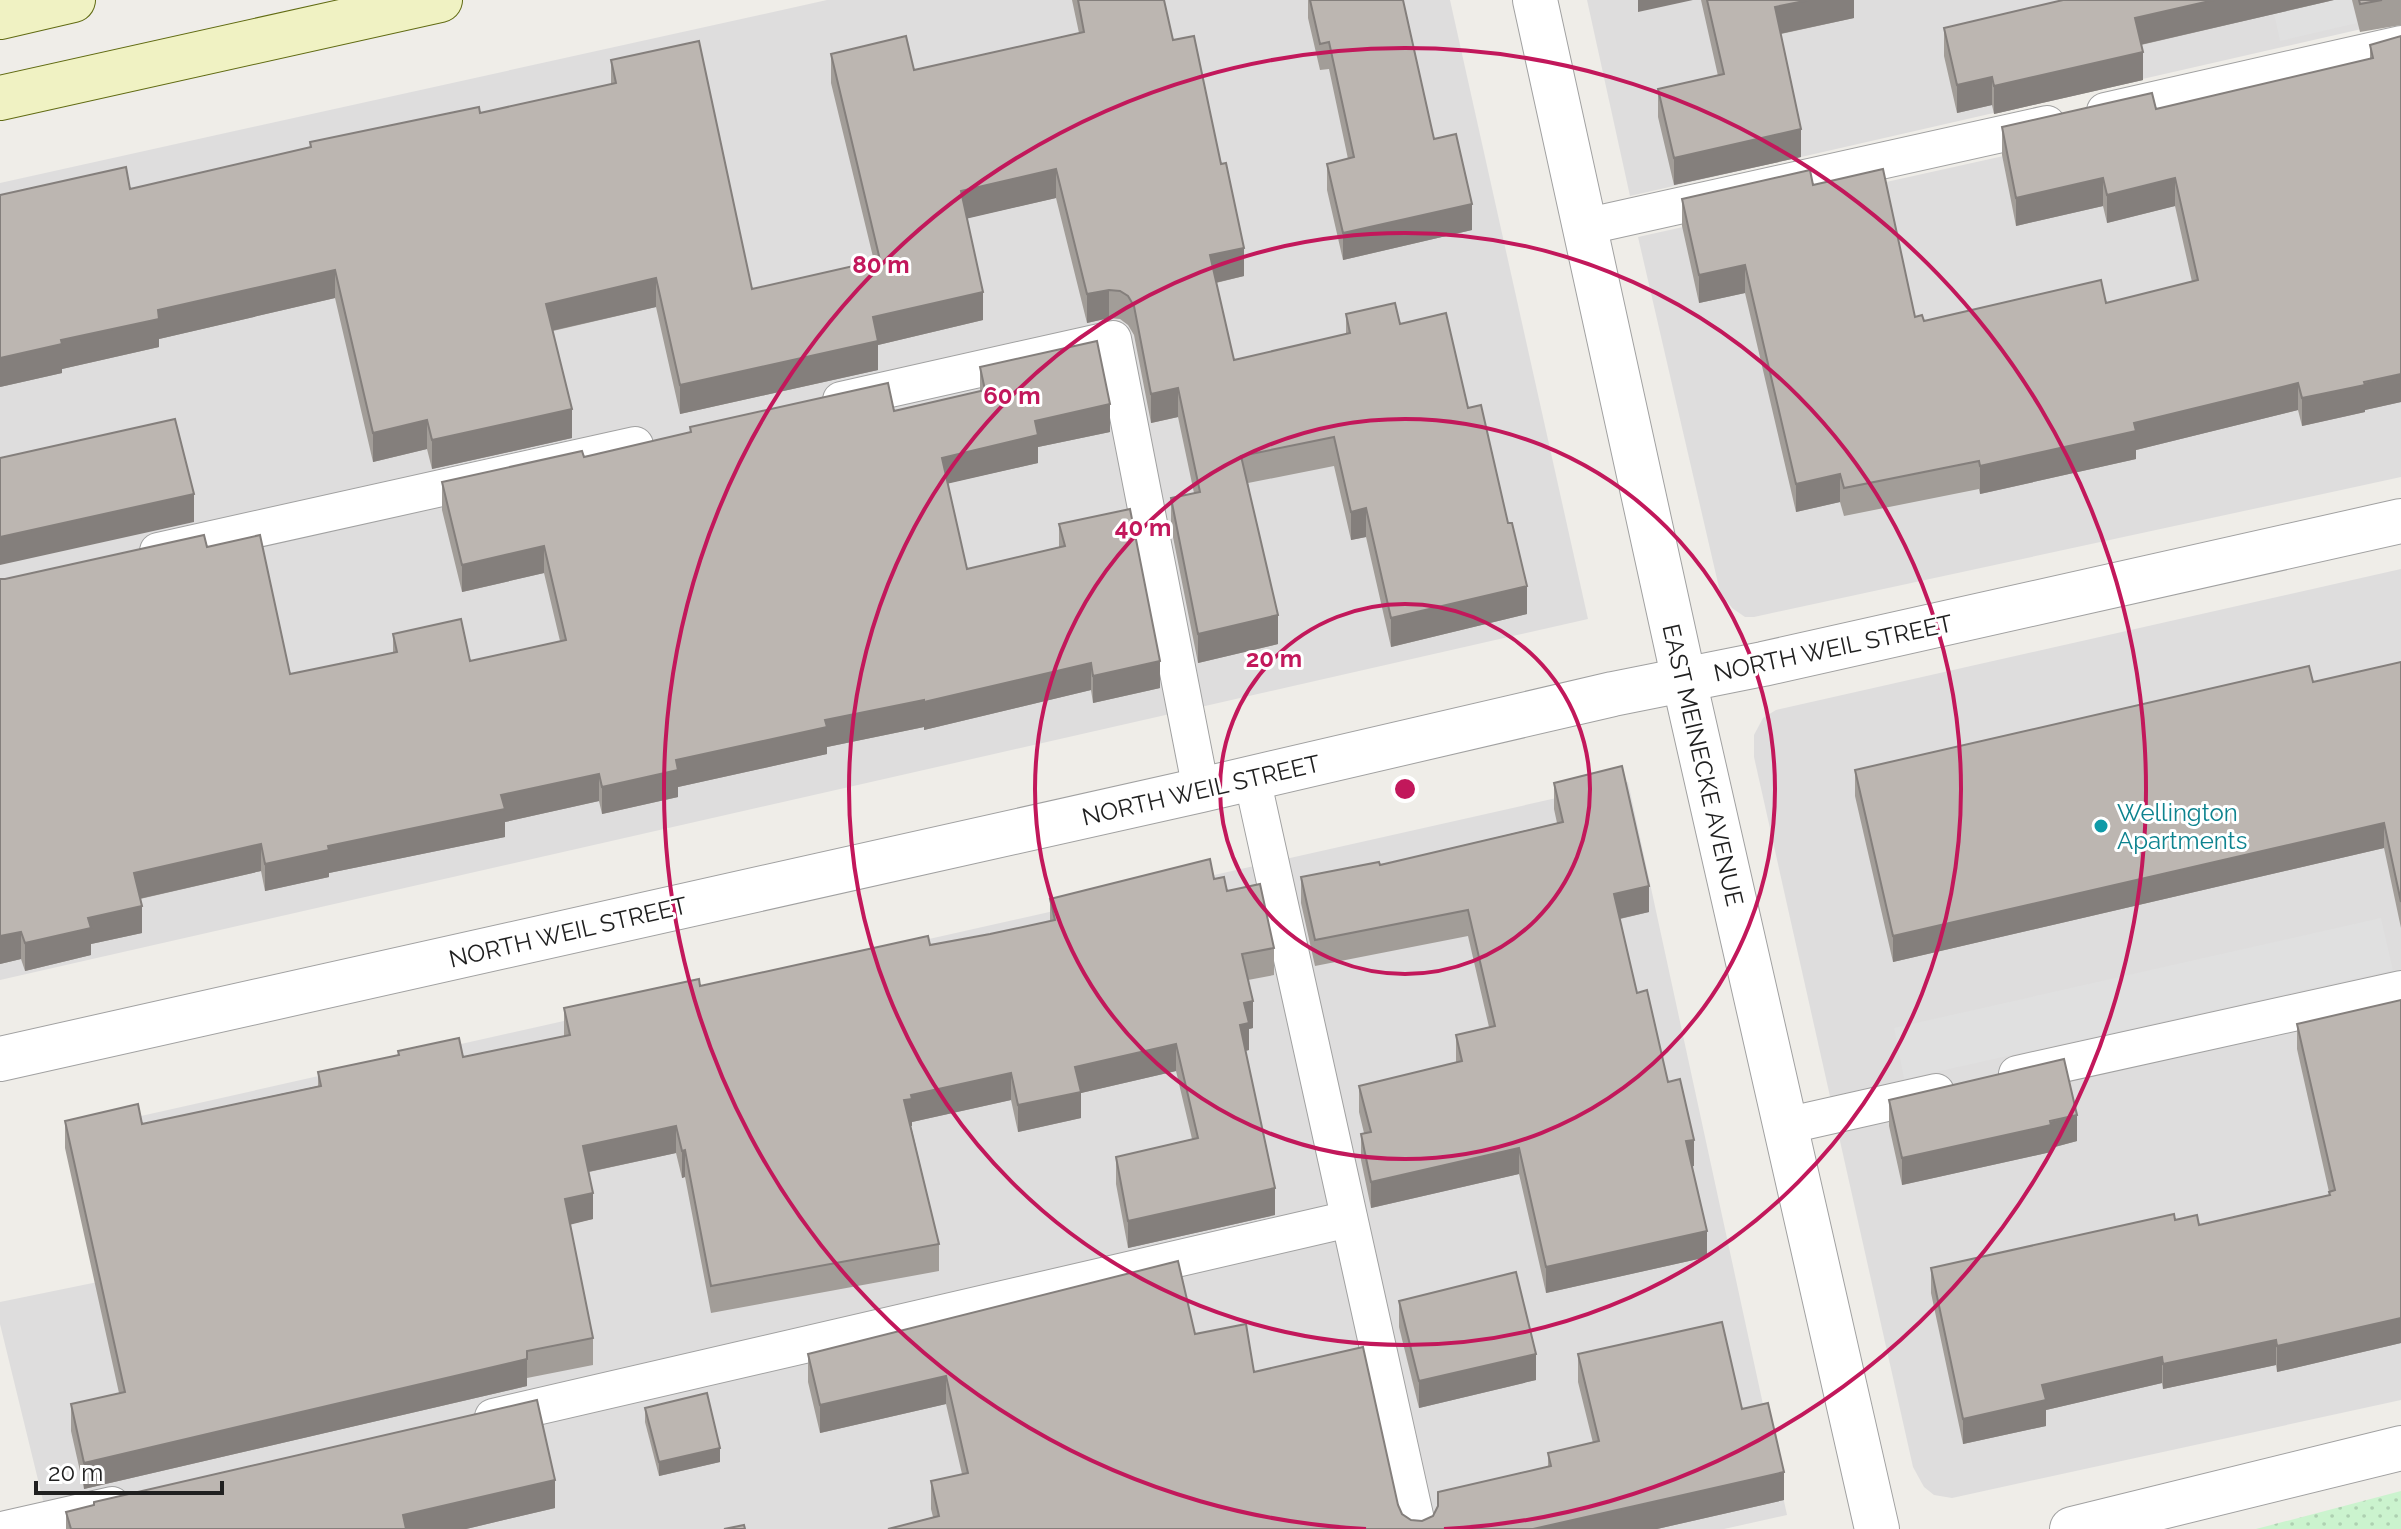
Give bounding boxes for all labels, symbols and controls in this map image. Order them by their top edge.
text: 80 m [852,250,910,279]
text: 60 m [983,381,1041,410]
text: 40 m [1115,513,1171,542]
street label: NORTH WEIL STREET [1711,608,1955,687]
street label: EAST MEINECKE AVENUE [1656,621,1750,909]
text: 20 m [1246,644,1302,673]
street label: NORTH WEIL STREET [1079,748,1323,832]
centre of rings [1391,775,1419,803]
place label: Wellington Apartments [2117,798,2247,855]
marker: Wellington Apartments [2092,817,2110,835]
street label: NORTH WEIL STREET [446,890,690,974]
scale bar [36,1445,222,1495]
text: 20 m [48,1458,103,1487]

